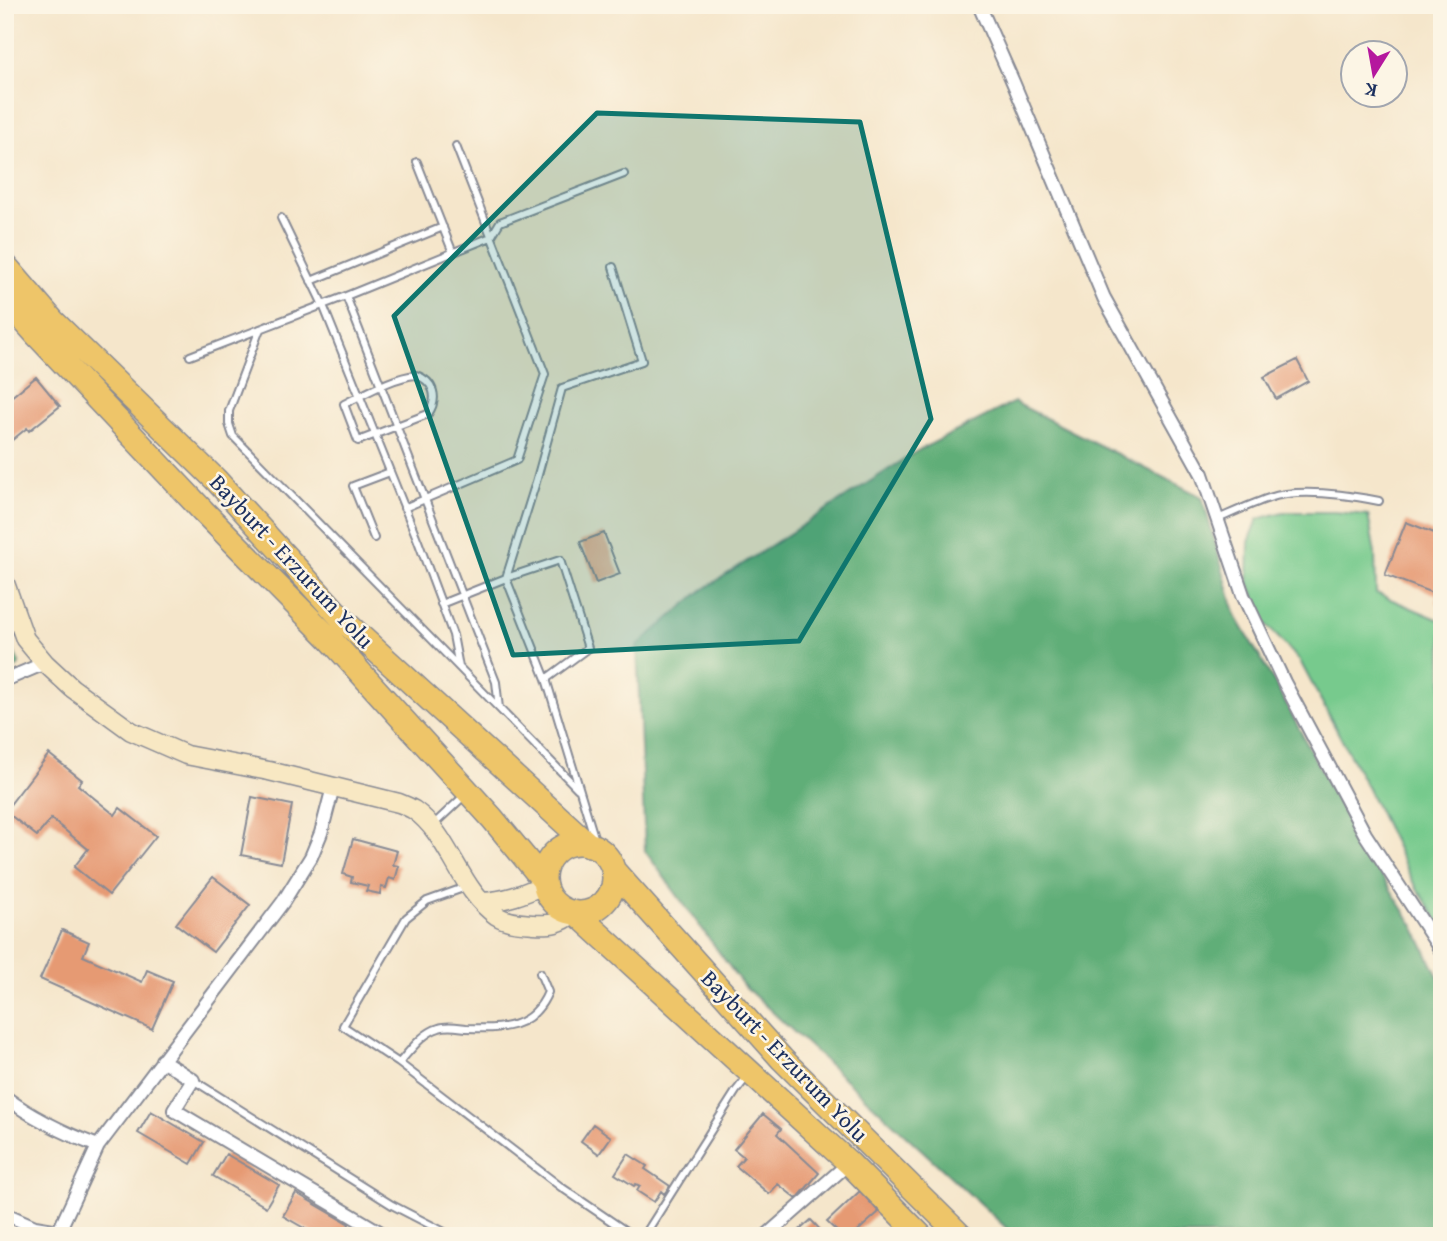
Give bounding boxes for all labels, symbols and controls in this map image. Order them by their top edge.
north arrow [1338,38,1408,108]
text: K [1362,76,1379,106]
street label: Bayburt - Erzurum Yolu [203,466,382,656]
street label: Bayburt - Erzurum Yolu [694,962,877,1149]

